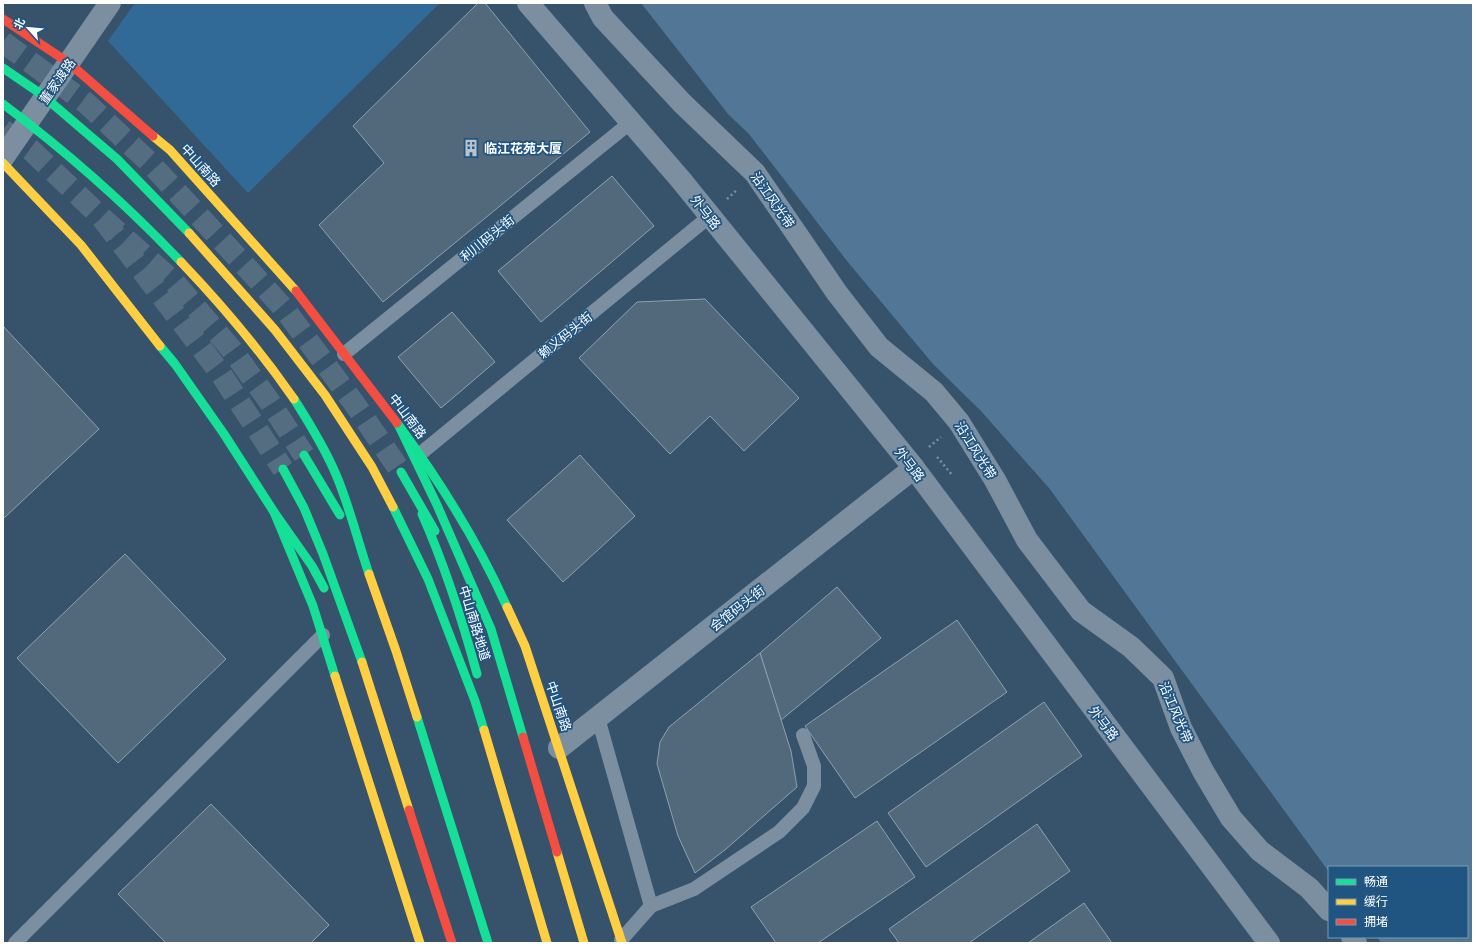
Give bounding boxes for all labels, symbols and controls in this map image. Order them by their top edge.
north arrow [8,8,48,48]
text: 北 [10,15,27,31]
street label: 董家渡路 [36,55,78,107]
building icon: 临江花苑大厦 [461,138,481,158]
street label: 中山南路 [178,140,224,190]
place label: 临江花苑大厦 [484,140,562,156]
street label: 沿江风光带 [748,169,798,231]
street label: 外马路 [688,192,724,232]
street label: 利川码头街 [457,211,517,265]
street label: 赖义码头街 [535,308,595,362]
street label: 中山南路 [386,390,430,442]
street label: 沿江风光带 [952,418,1000,482]
street label: 外马路 [892,444,928,484]
street label: 会馆码头街 [706,582,768,634]
street label: 中山南路地道 [456,583,494,663]
street label: 中山南路 [543,679,575,733]
street label: 沿江风光带 [1156,679,1196,745]
street label: 外马路 [1086,703,1122,743]
legend [1328,866,1468,938]
text: 畅通 [1364,874,1388,888]
text: 缓行 [1364,894,1388,908]
text: 拥堵 [1364,914,1388,928]

